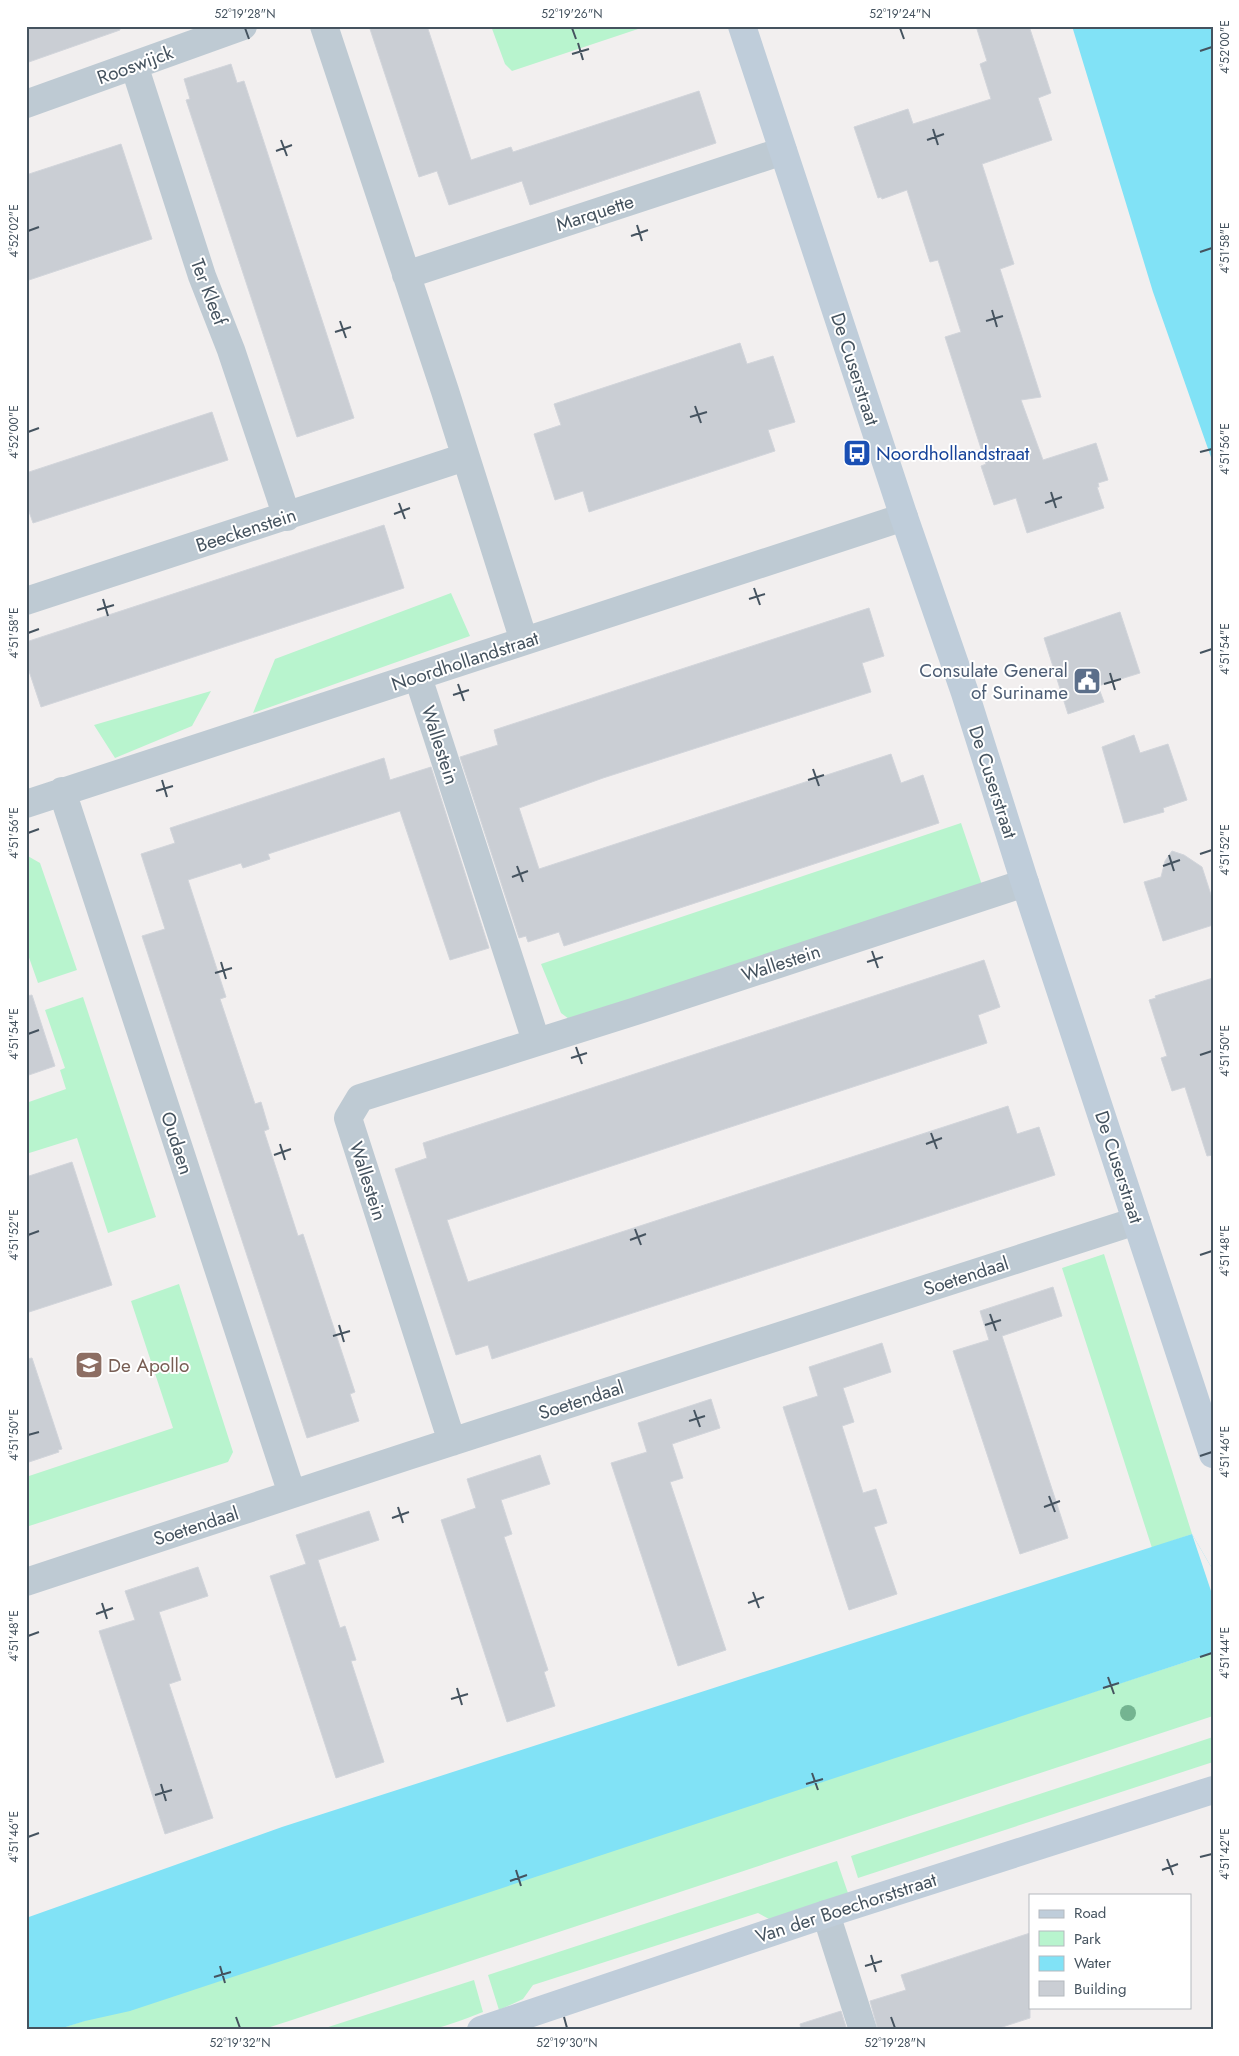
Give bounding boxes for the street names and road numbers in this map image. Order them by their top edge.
street label: Rooswijck [93,39,177,91]
street label: Marquette [553,188,638,238]
street label: Ter Kleef [184,255,234,330]
street label: De Cuserstraat [824,309,886,429]
street label: Beeckenstein [192,501,300,559]
street label: Noordhollandstraat [388,624,543,698]
street label: Wallestein [415,702,465,788]
street label: De Cuserstraat [962,722,1024,842]
street label: Wallestein [738,938,824,988]
street label: De Cuserstraat [1088,1107,1150,1227]
street label: Oudaen [154,1108,200,1178]
street label: Wallestein [343,1138,393,1224]
street label: Soetendaal [920,1250,1012,1302]
street label: Soetendaal [535,1374,627,1426]
street label: Soetendaal [150,1500,242,1552]
street label: Van der Boechorststraat [752,1866,940,1950]

